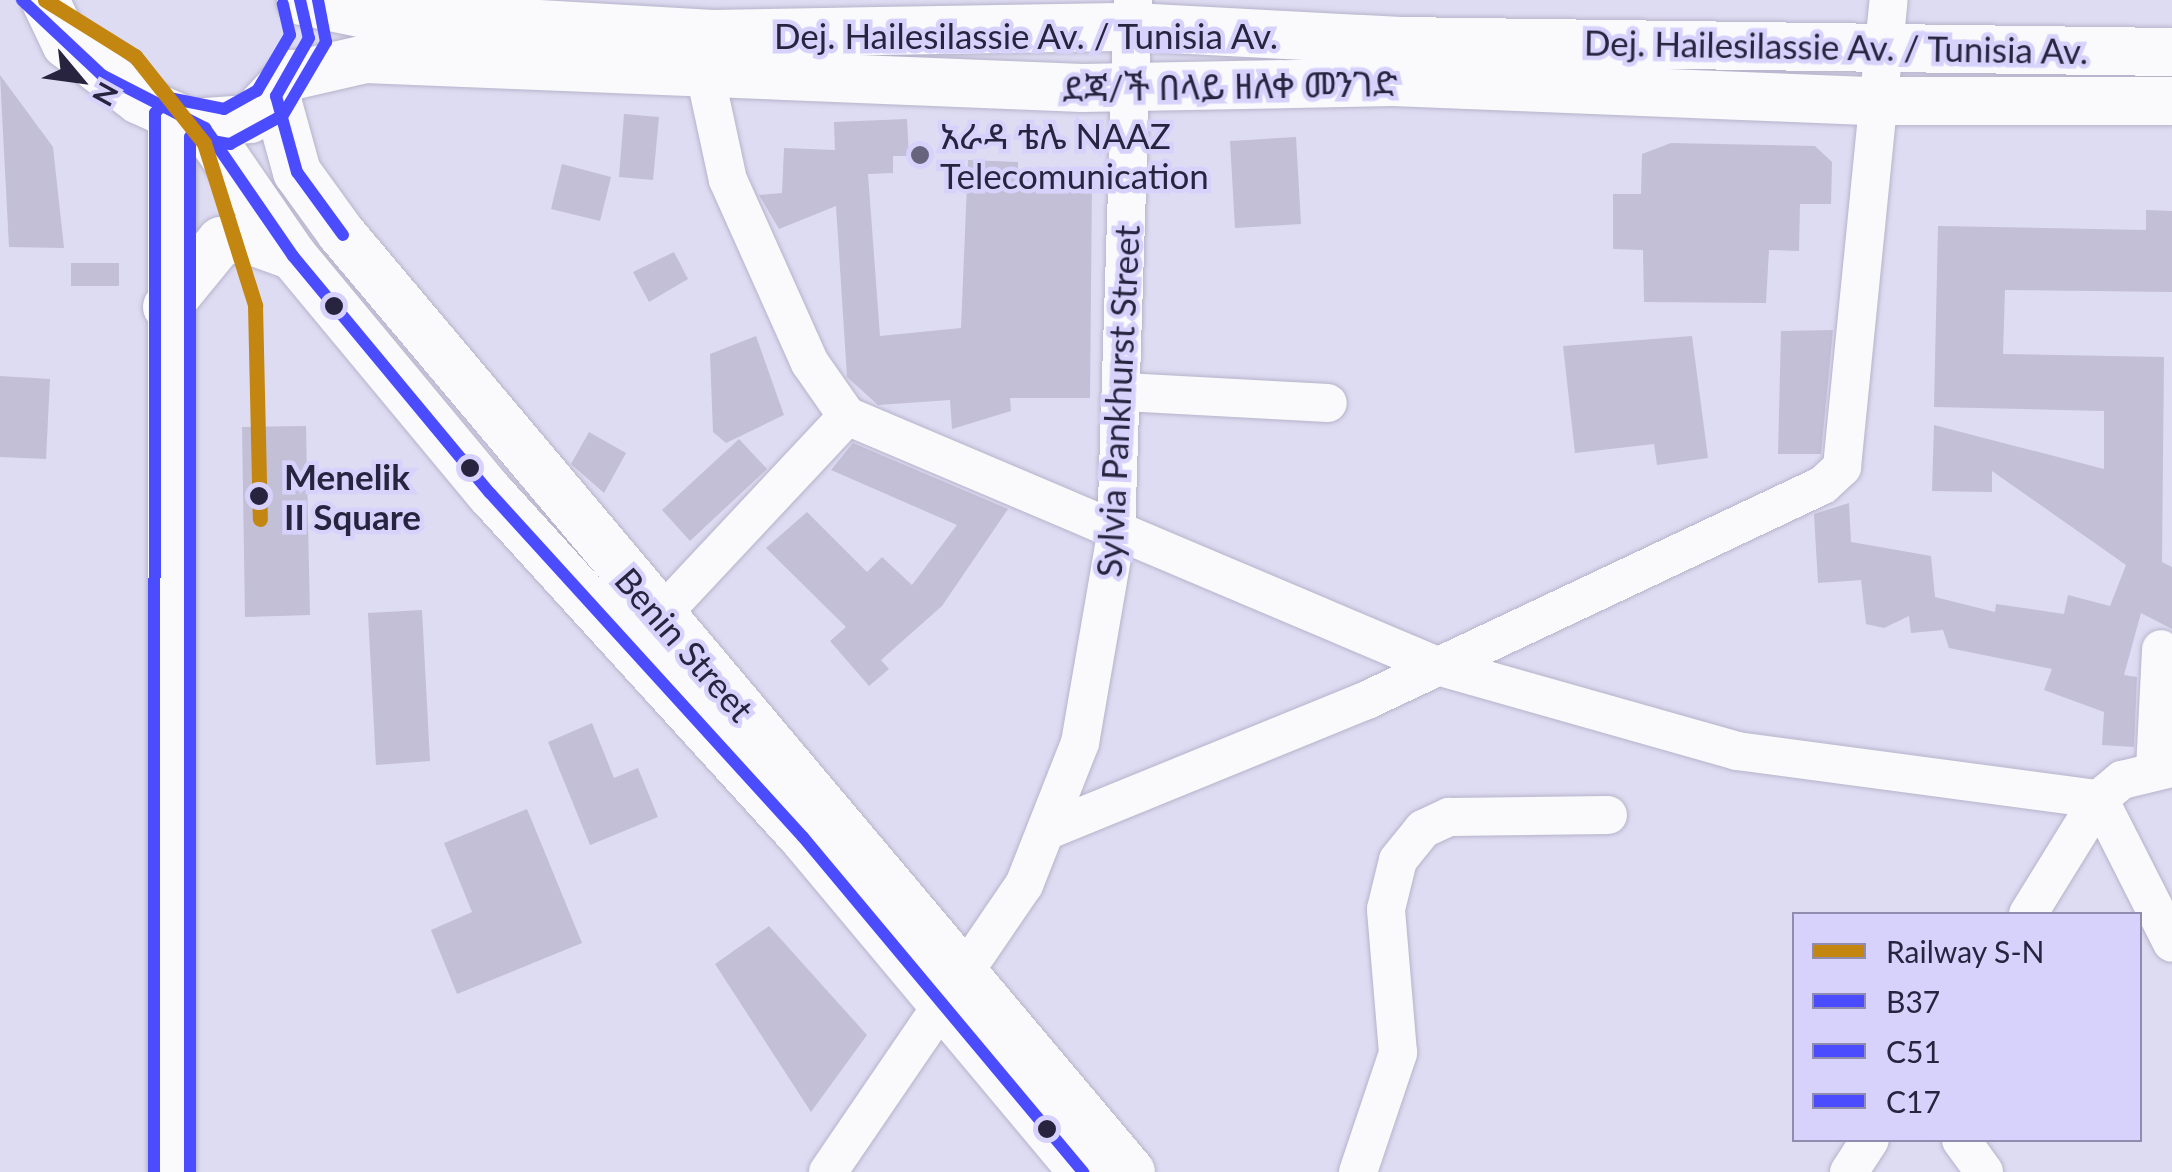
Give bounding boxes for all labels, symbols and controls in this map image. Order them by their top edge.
street label: Dej. Hailesilassie Av. / Tunisia Av. [772,14,1280,56]
street label: Dej. Hailesilassie Av. / Tunisia Av. [1582,21,2090,71]
north arrow [30,30,130,130]
street label: ደጃ/ች በላይ ዘለቀ መንገድ [1062,61,1398,109]
text: N [86,77,126,112]
place label: አራዳ ቴሌ NAAZ Telecomunication [940,114,1209,196]
marker: አራዳ ቴሌ NAAZ Telecomunication [909,144,931,166]
street label: Sylvia Pankhurst Street [1087,224,1147,578]
unlabelled marker [324,296,344,316]
place label: Menelik II Square [284,455,421,537]
unlabelled marker [460,458,480,478]
marker: Menelik II Square [243,480,275,512]
street label: Benin Street [607,559,763,729]
legend [1792,912,2142,1142]
text: Railway S-N [1886,933,2044,969]
text: B37 [1886,983,1940,1019]
text: C51 [1886,1033,1941,1069]
text: C17 [1886,1083,1941,1119]
unlabelled marker [1037,1119,1057,1139]

